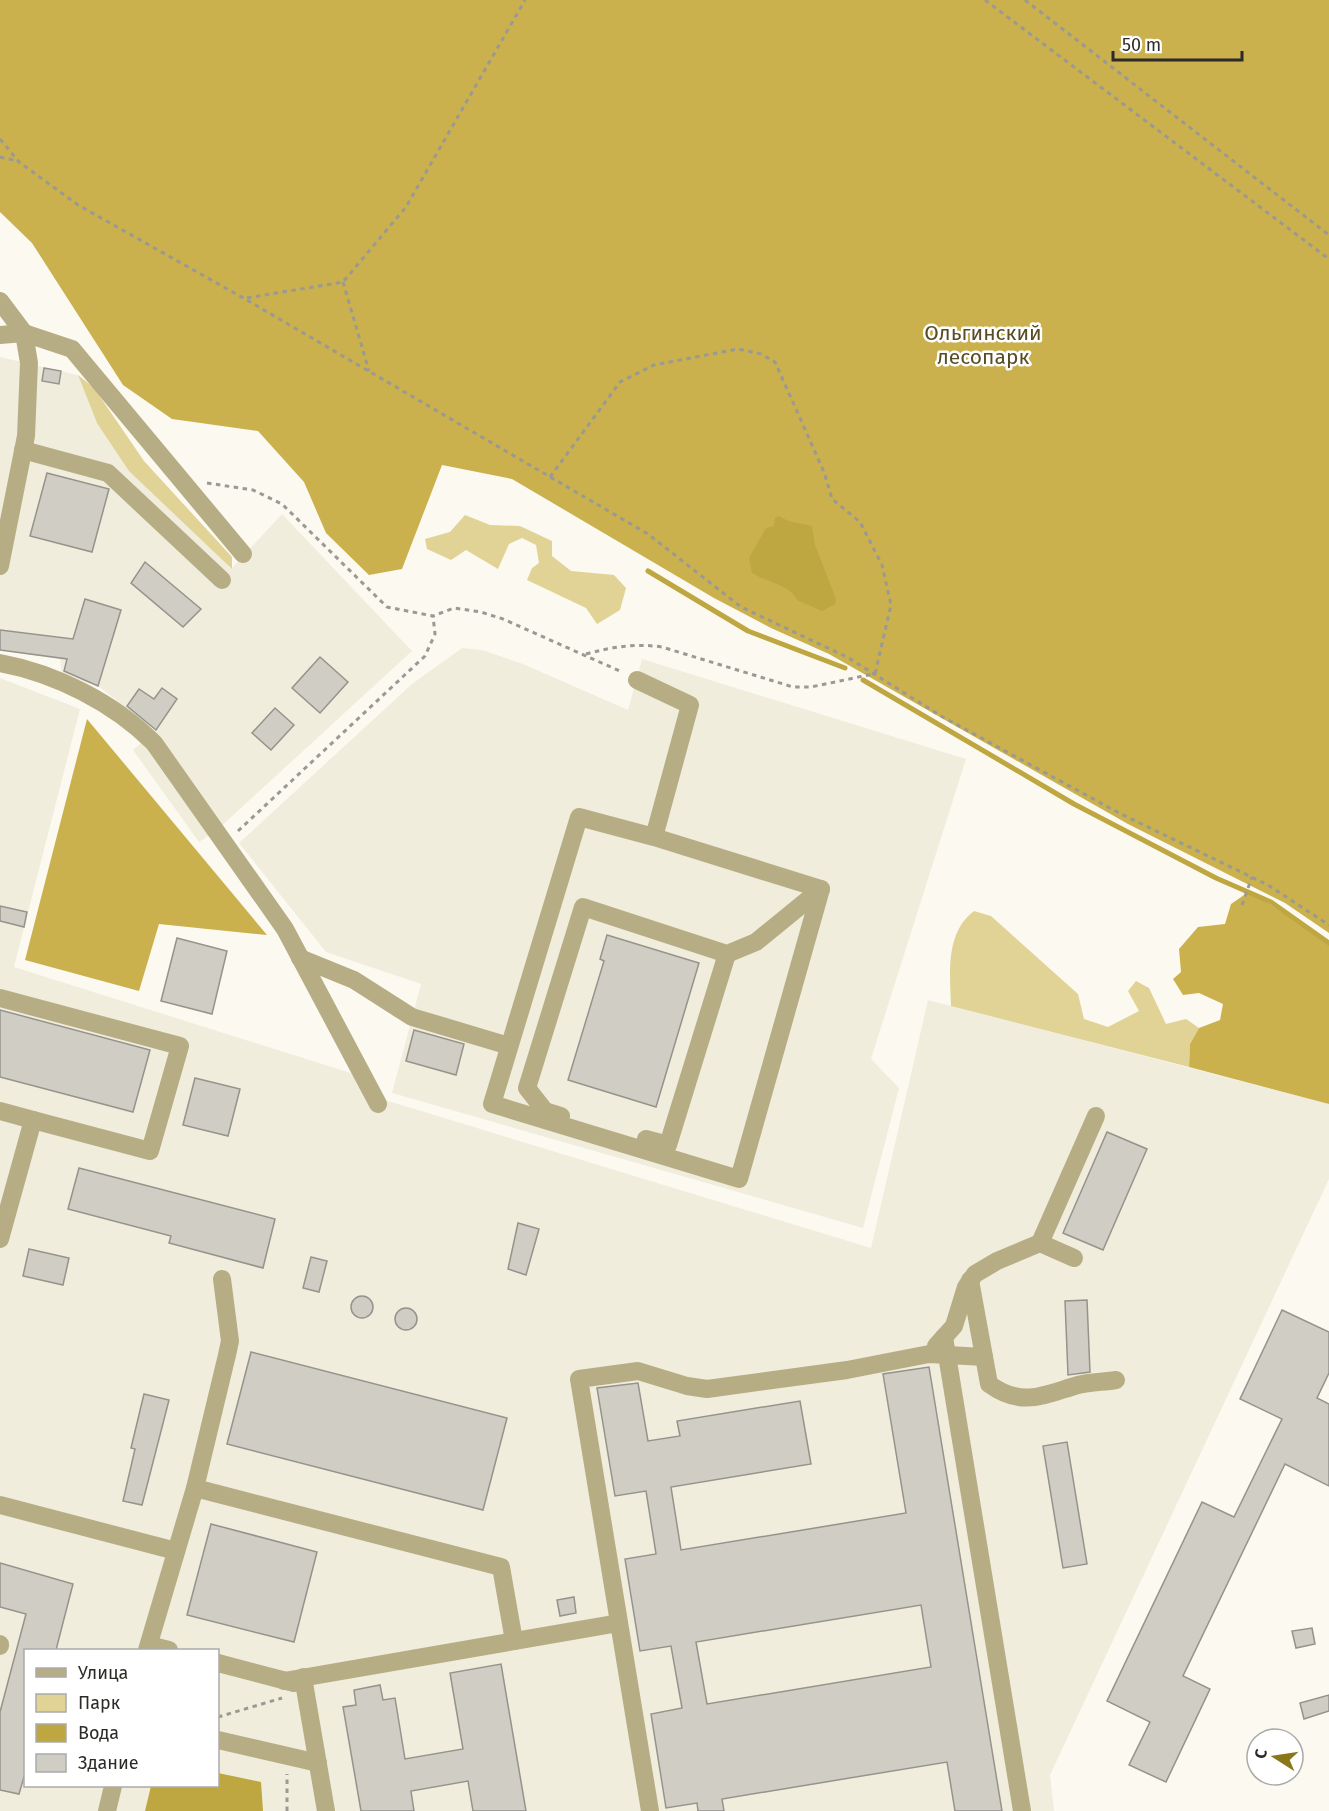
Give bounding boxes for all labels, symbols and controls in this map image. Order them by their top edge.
scale bar [1113,24,1242,62]
text: 50 m [1122,34,1161,56]
park label: Ольгинский лесопарк [924,320,1042,370]
legend [24,1649,219,1787]
text: Улица [78,1662,128,1684]
text: Парк [78,1692,121,1714]
text: Вода [78,1722,119,1744]
north arrow [1245,1727,1305,1787]
text: С [1251,1747,1271,1760]
text: Здание [78,1752,139,1774]

